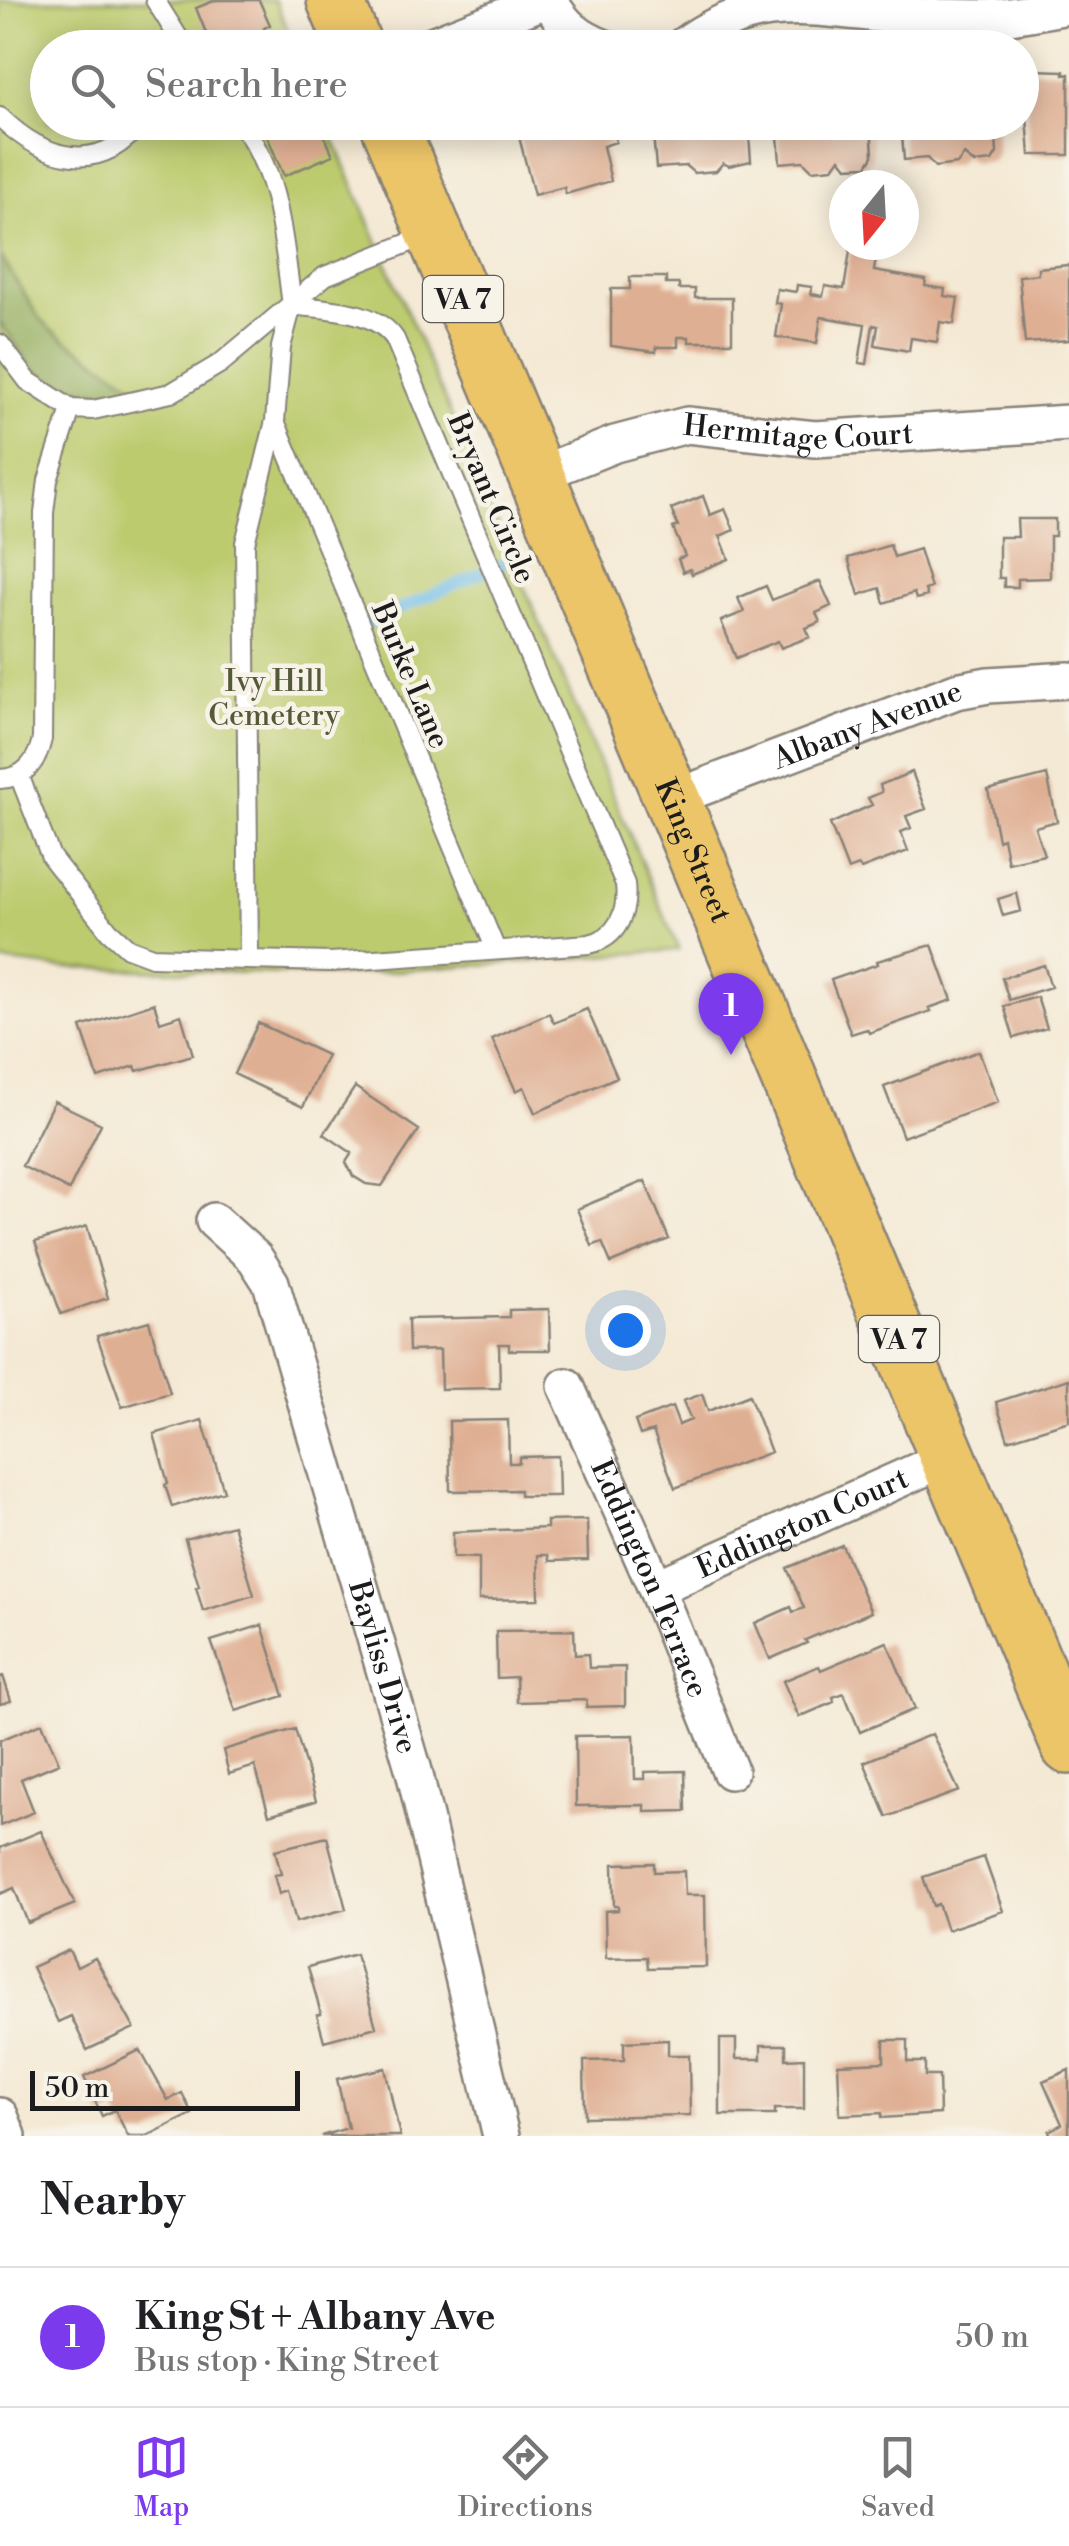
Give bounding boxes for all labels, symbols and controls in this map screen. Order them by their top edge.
search box [30,30,1039,140]
icon: search [65,58,120,113]
text: Search here [145,62,348,109]
north arrow [829,170,919,260]
road number: VA 7 [423,276,503,322]
street label: Bryant Circle [438,407,544,589]
street label: Hermitage Court [681,407,915,459]
street label: Burke Lane [362,595,458,754]
park label: Ivy Hill Cemetery [208,663,340,735]
street label: Albany Avenue [767,672,968,779]
street label: King Street [645,773,740,929]
pin: 1 [698,972,764,1055]
your location [600,1305,651,1356]
road number: VA 7 [859,1316,939,1362]
street label: Eddington Terrace [581,1454,716,1703]
street label: Eddington Court [690,1459,915,1588]
street label: Bayliss Drive [339,1575,426,1758]
scale bar [30,2066,300,2110]
text: 50 m [45,2071,109,2106]
text: Nearby [40,2175,185,2228]
text: King St + Albany Ave [135,2294,496,2341]
text: 1 [65,2317,80,2357]
text: 50 m [956,2317,1029,2357]
text: Bus stop · King Street [135,2341,440,2381]
tab: Map [134,2430,189,2525]
tab: Directions [458,2430,593,2525]
tab: Saved [861,2430,935,2525]

